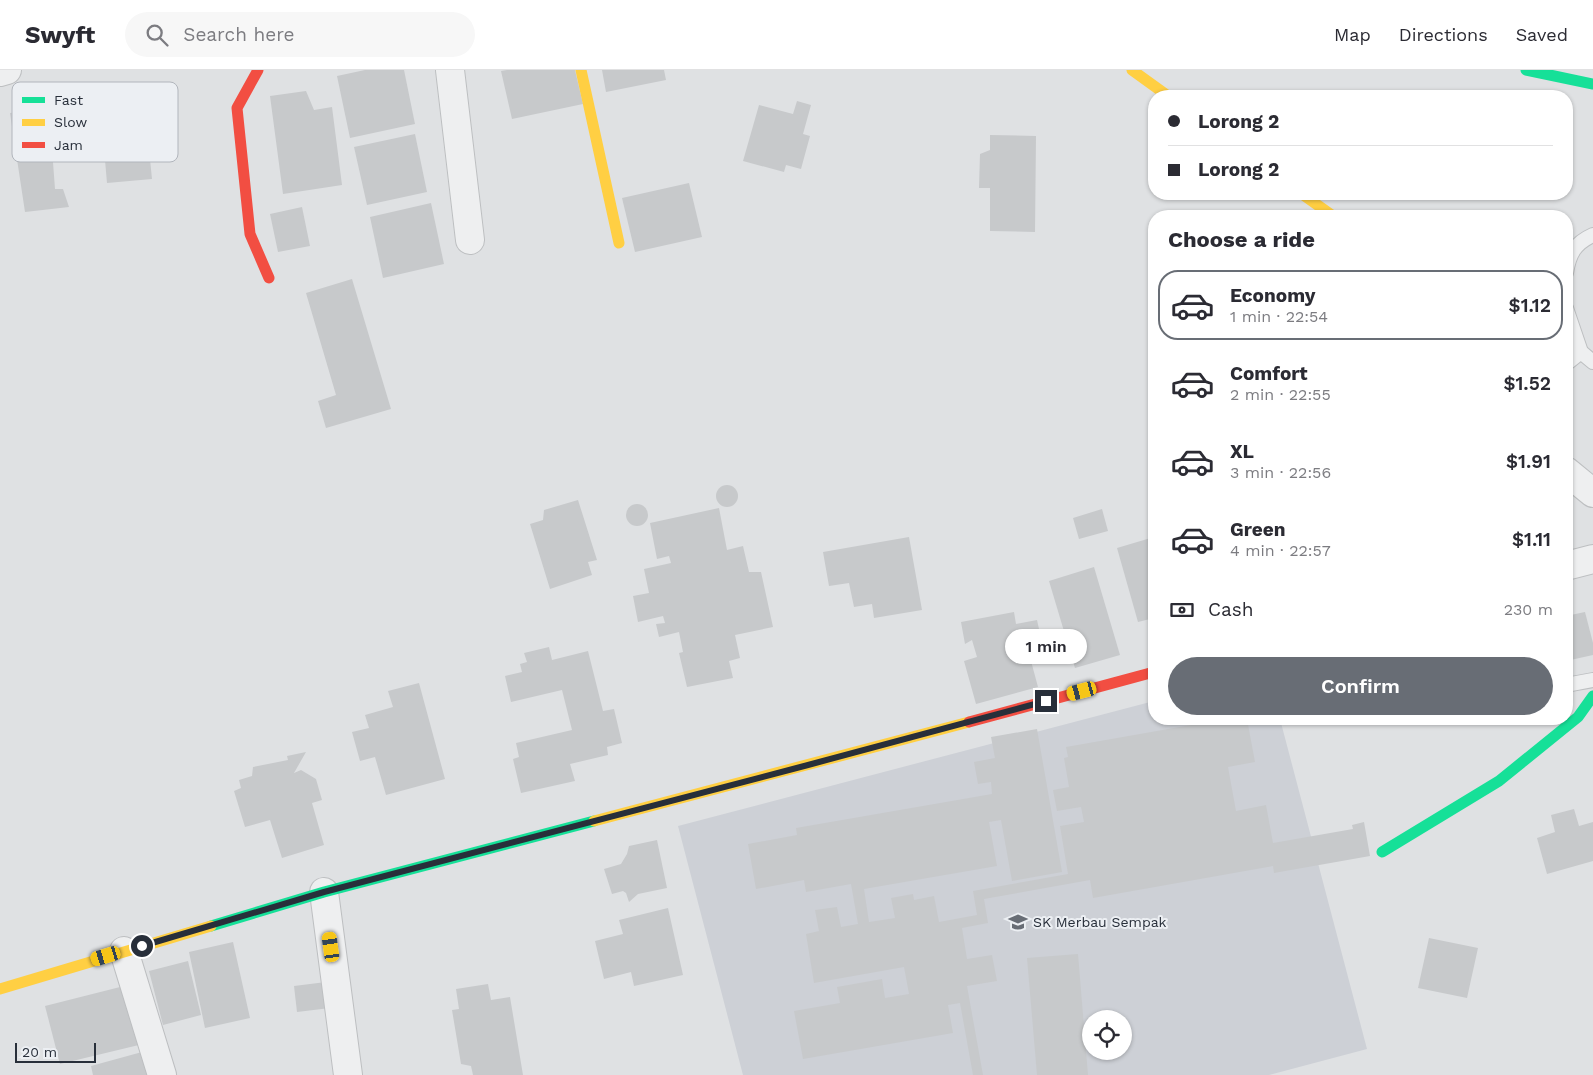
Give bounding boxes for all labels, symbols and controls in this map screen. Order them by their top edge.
search box [125,12,475,57]
text: Swyft [25,21,95,49]
icon: search [143,21,171,49]
text: Search here [183,23,295,46]
text: Map [1334,24,1371,45]
text: Directions [1399,24,1488,45]
text: Saved [1516,24,1568,45]
legend [12,82,178,162]
text: Fast [54,92,83,108]
text: Lorong 2 [1198,110,1279,133]
text: Slow [54,114,87,130]
text: Jam [54,137,83,153]
text: Lorong 2 [1198,158,1279,181]
text: Choose a ride [1168,227,1315,252]
icon: car [1170,283,1215,328]
text: Economy [1230,284,1315,307]
text: $1.12 [1509,294,1551,317]
text: 1 min · 22:54 [1230,307,1328,326]
icon: car [1170,361,1215,406]
text: Comfort [1230,362,1308,385]
text: $1.52 [1503,372,1551,395]
text: 2 min · 22:55 [1230,385,1331,404]
icon: car [1170,439,1215,484]
text: XL [1230,440,1254,463]
text: $1.91 [1506,450,1551,473]
text: 3 min · 22:56 [1230,463,1331,482]
icon: car [1170,517,1215,562]
text: Green [1230,518,1286,541]
text: $1.11 [1512,528,1551,551]
text: 4 min · 22:57 [1230,541,1331,560]
icon: cash [1168,596,1196,624]
text: Cash [1208,598,1254,621]
text: 230 m [1504,600,1553,619]
callout: 1 min [1005,628,1087,664]
text: 1 min [1025,637,1067,656]
button: Confirm [1168,657,1553,715]
car [1065,680,1098,702]
route end [1035,690,1057,712]
school or university icon: SK Merbau Sempak [1007,911,1029,933]
place label: SK Merbau Sempak [1033,914,1167,930]
car [321,931,340,963]
route start [131,935,153,957]
car [89,944,122,968]
map controls [1082,1010,1132,1060]
button: locate [1082,1010,1132,1060]
scale bar [15,1040,96,1063]
text: 20 m [22,1044,57,1060]

